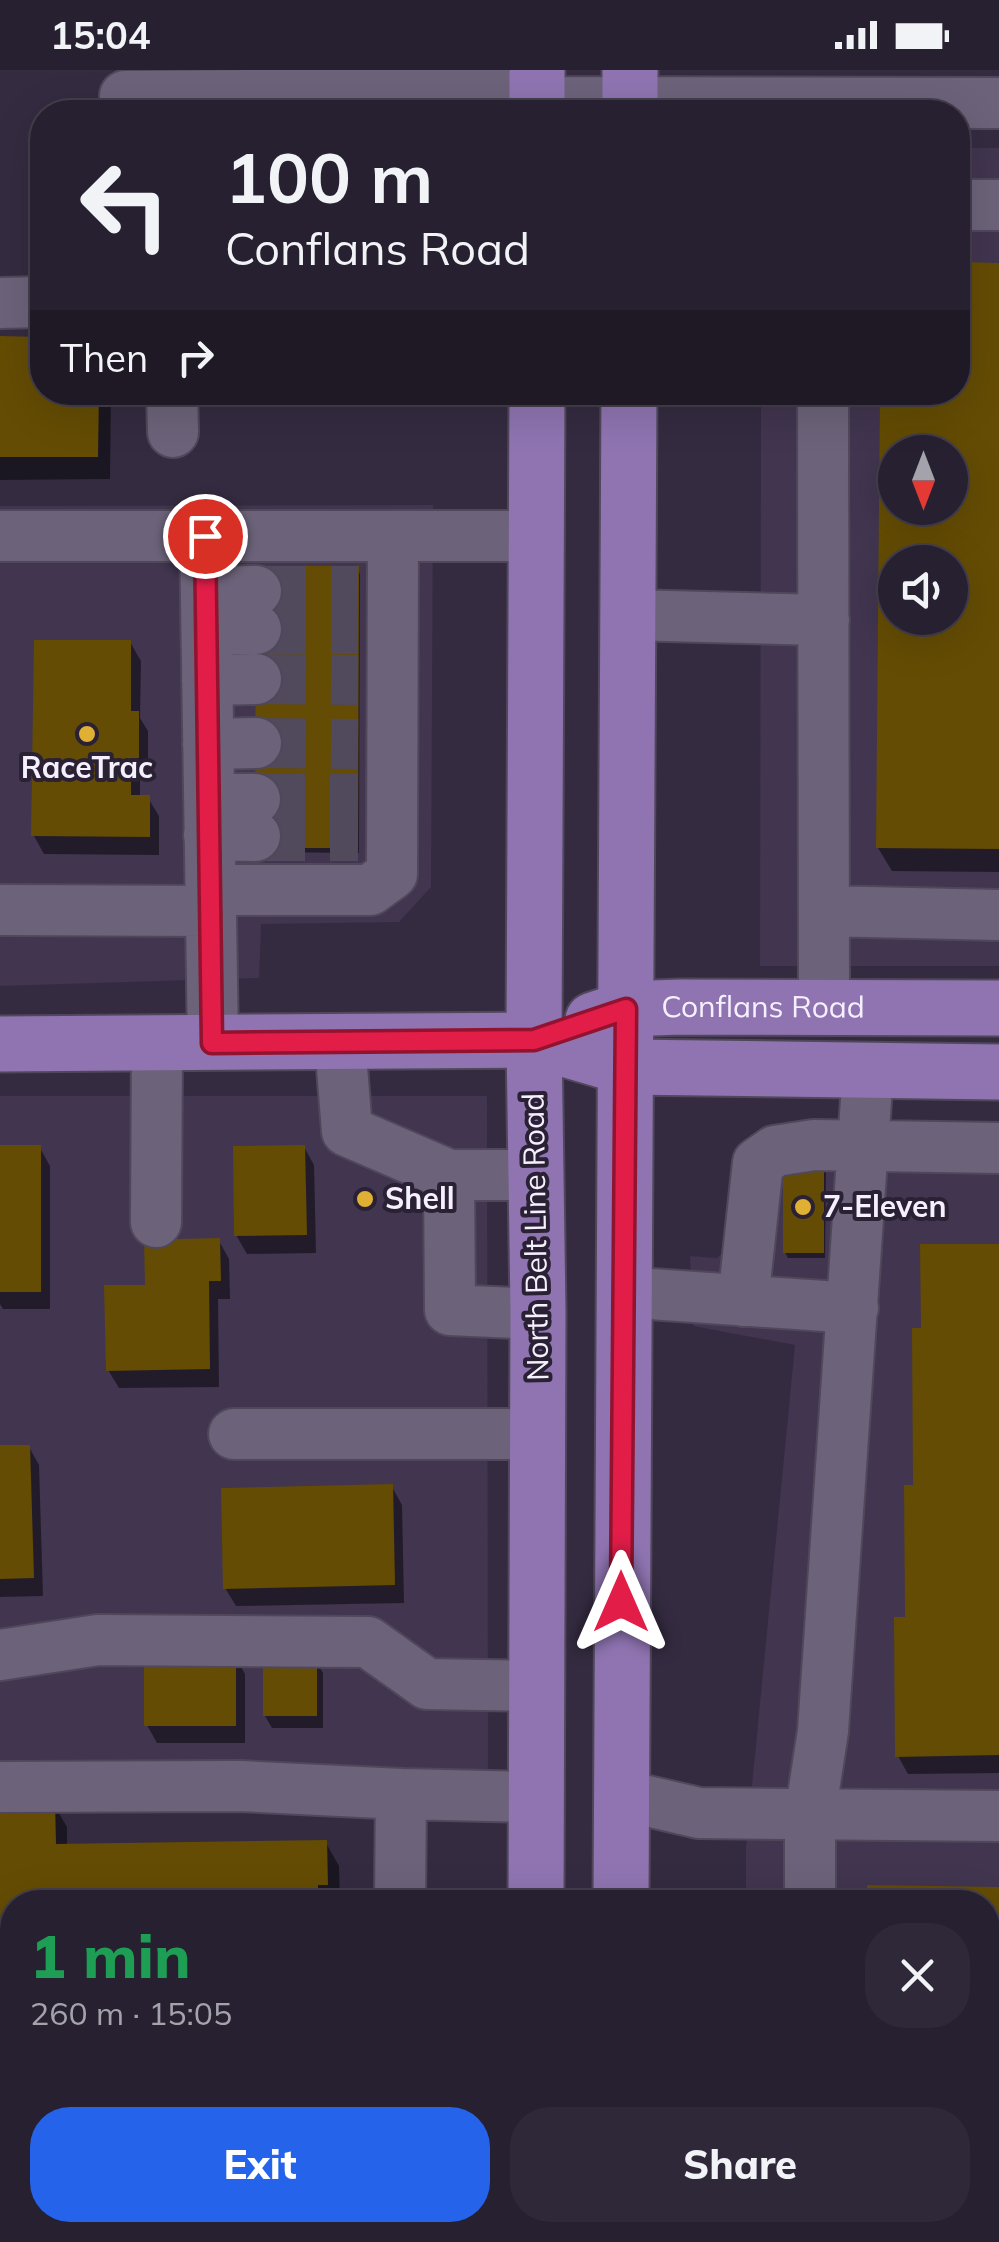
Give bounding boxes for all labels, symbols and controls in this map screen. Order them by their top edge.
text: 15:04 [50,11,151,59]
text: 100 m [225,133,433,221]
icon: left [60,140,190,270]
text: Conflans Road [225,220,530,276]
icon: right [168,330,223,385]
text: Then [60,334,148,382]
north arrow [878,435,968,525]
map controls [878,435,968,635]
pin [163,494,248,579]
icon: arrive [178,509,233,564]
button: sound [878,545,968,635]
marker: RaceTrac [76,723,98,745]
place label: RaceTrac [21,748,153,786]
street label: Conflans Road [661,987,865,1026]
street label: North Belt Line Road [513,1093,557,1381]
place label: Shell [385,1179,455,1217]
place label: 7-Eleven [823,1187,947,1225]
marker: Shell [354,1188,376,1210]
marker: 7-Eleven [792,1196,814,1218]
position arrow [569,1550,673,1654]
text: 1 min [30,1918,191,1993]
button: close [865,1923,970,2028]
text: 260 m · 15:05 [30,1993,232,2033]
button: Exit [30,2107,490,2222]
button: Share [510,2107,970,2222]

